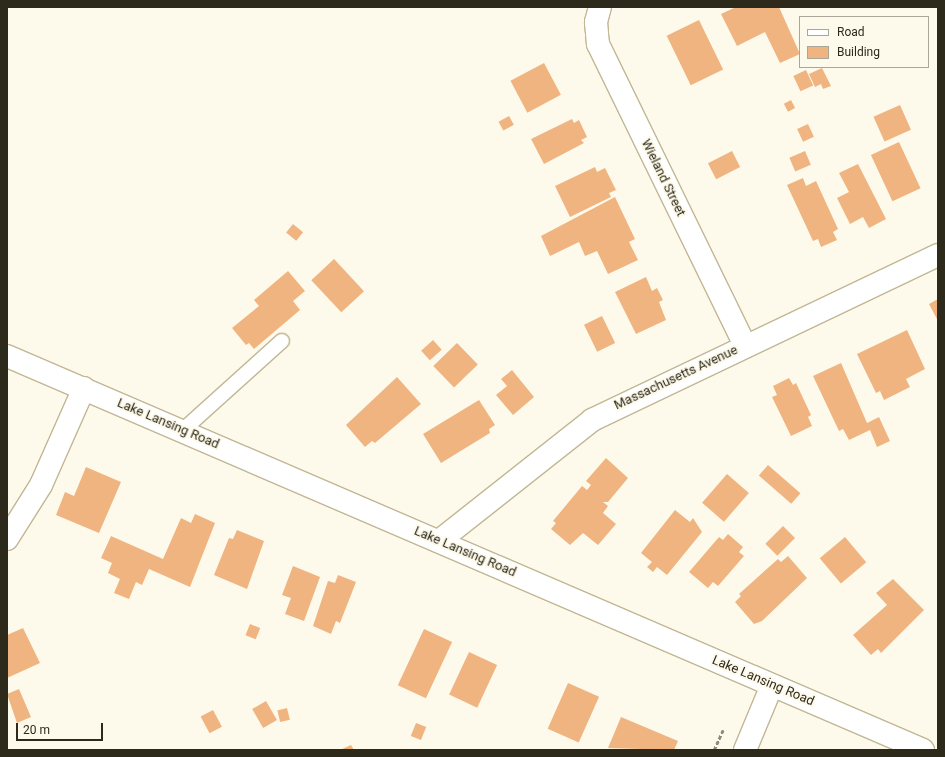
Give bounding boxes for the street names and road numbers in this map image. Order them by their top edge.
street label: Wieland Street [638,137,688,219]
street label: Massachusetts Avenue [612,342,740,414]
street label: Lake Lansing Road [115,395,221,453]
street label: Lake Lansing Road [412,523,518,581]
street label: Lake Lansing Road [710,652,816,710]

